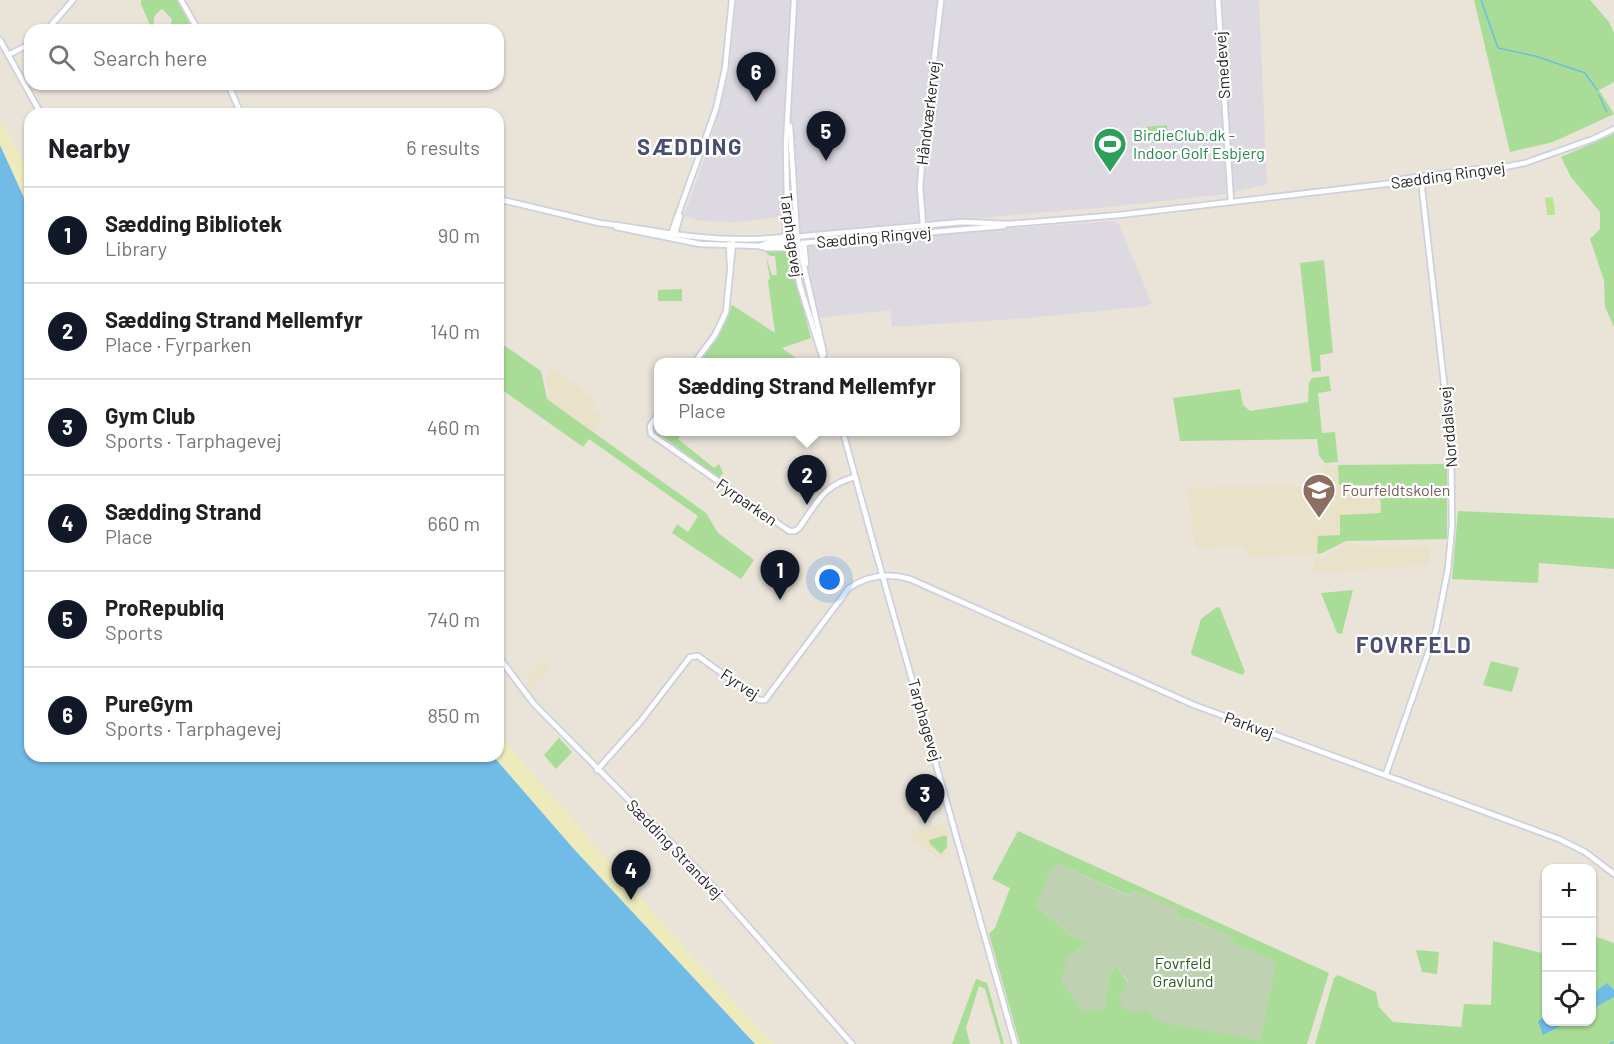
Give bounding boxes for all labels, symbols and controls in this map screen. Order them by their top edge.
search box [24,24,504,90]
street label: Smedevej [1210,31,1233,100]
icon: search [45,41,78,74]
text: Search here [93,44,207,70]
pin: 6 [736,52,776,102]
street label: Håndværkervej [912,60,943,166]
pin: 5 [806,112,846,161]
place label: BirdieClub.dk - Indoor Golf Esbjerg [1133,125,1265,162]
sports icon: BirdieClub.dk - Indoor Golf Esbjerg [1092,126,1128,173]
text: Nearby [48,132,130,163]
district label: SÆDDING [637,133,743,159]
text: 6 results [406,135,480,159]
street label: Sædding Ringvej [1389,157,1506,192]
street label: Tarphagevej [777,191,808,278]
text: Sædding Bibliotek [105,210,282,236]
street label: Sædding Ringvej [816,222,932,251]
text: 1 [64,223,71,247]
text: 90 m [438,223,480,247]
text: Library [105,236,167,260]
text: Sædding Strand Mellemfyr [105,306,363,332]
text: 2 [62,319,73,343]
text: 140 m [430,319,480,343]
text: Place · Fyrparken [105,332,252,356]
popup [654,358,960,436]
text: Sædding Strand Mellemfyr [678,372,936,398]
street label: Norddalsvej [1434,386,1461,469]
text: Place [678,398,726,422]
text: Gym Club [105,402,196,428]
text: 3 [62,415,73,439]
text: 460 m [427,415,480,439]
text: Sports · Tarphagevej [105,428,282,452]
pin: 2 [788,456,826,505]
school or university icon: Fourfeldtskolen [1301,472,1337,519]
street label: Fyrparken [713,474,781,529]
place label: Fourfeldtskolen [1342,480,1450,499]
text: Sædding Strand [105,498,261,524]
text: 4 [61,511,74,535]
text: 660 m [428,511,480,535]
text: Place [105,524,153,548]
pin: 1 [760,550,800,600]
your location [815,565,844,594]
text: ProRepubliq [105,594,224,620]
text: 5 [62,607,73,631]
text: 740 m [428,607,480,631]
text: Sports [105,620,163,644]
district label: FOVRFELD [1356,631,1472,657]
street label: Fyrvej [718,664,763,703]
street label: Tarphagevej [905,676,946,763]
text: PureGym [105,690,193,716]
text: 6 [62,703,73,727]
text: 850 m [427,703,480,727]
street label: Parkvej [1222,707,1276,742]
text: Sports · Tarphagevej [105,716,282,740]
pin: 3 [906,774,944,824]
street label: Sædding Strandvej [623,795,728,902]
pin: 4 [612,850,650,900]
map controls [1542,864,1596,1026]
button: + [1542,864,1596,918]
button: − [1542,918,1596,972]
park label: Fovrfeld Gravlund [1153,953,1213,990]
button: locate [1542,972,1596,1026]

